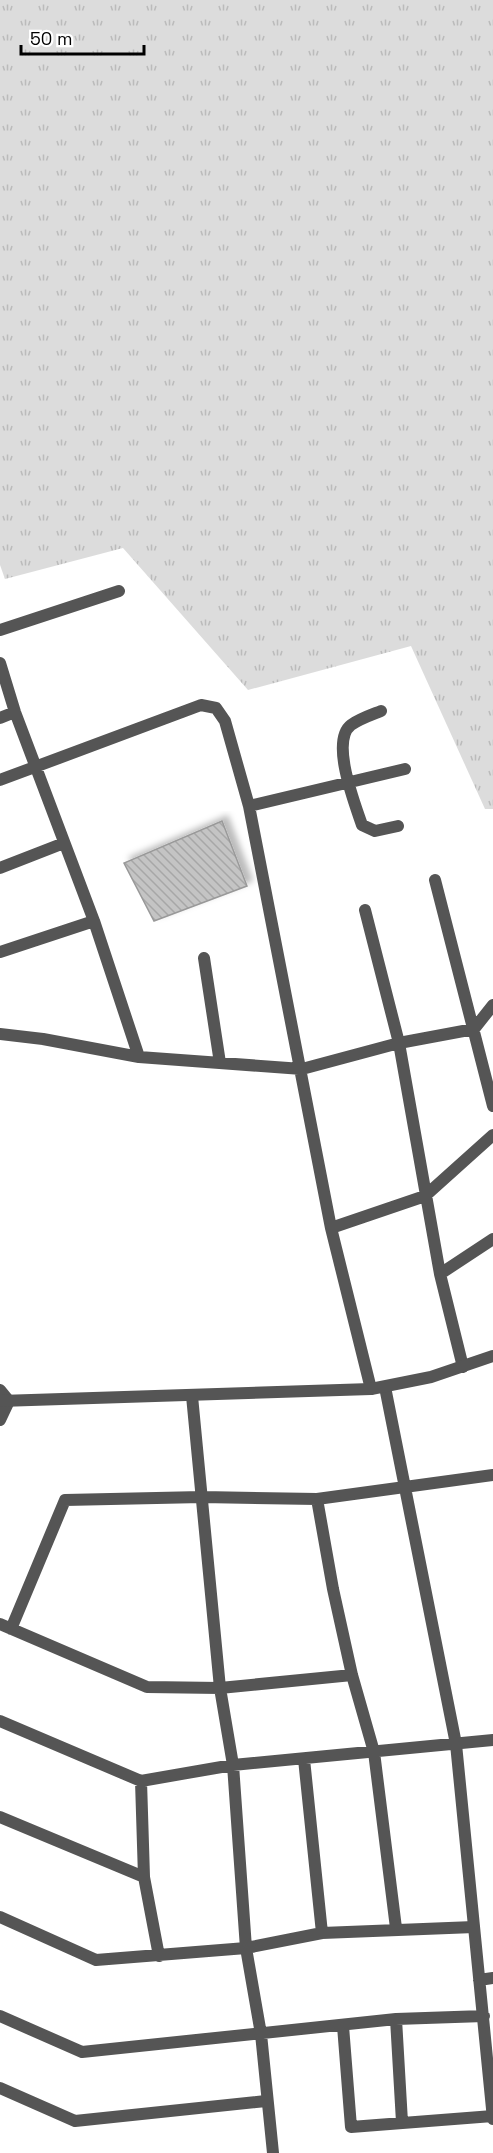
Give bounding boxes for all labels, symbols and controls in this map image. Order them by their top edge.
scale bar [21,18,144,56]
text: 50 m [30,27,72,50]

